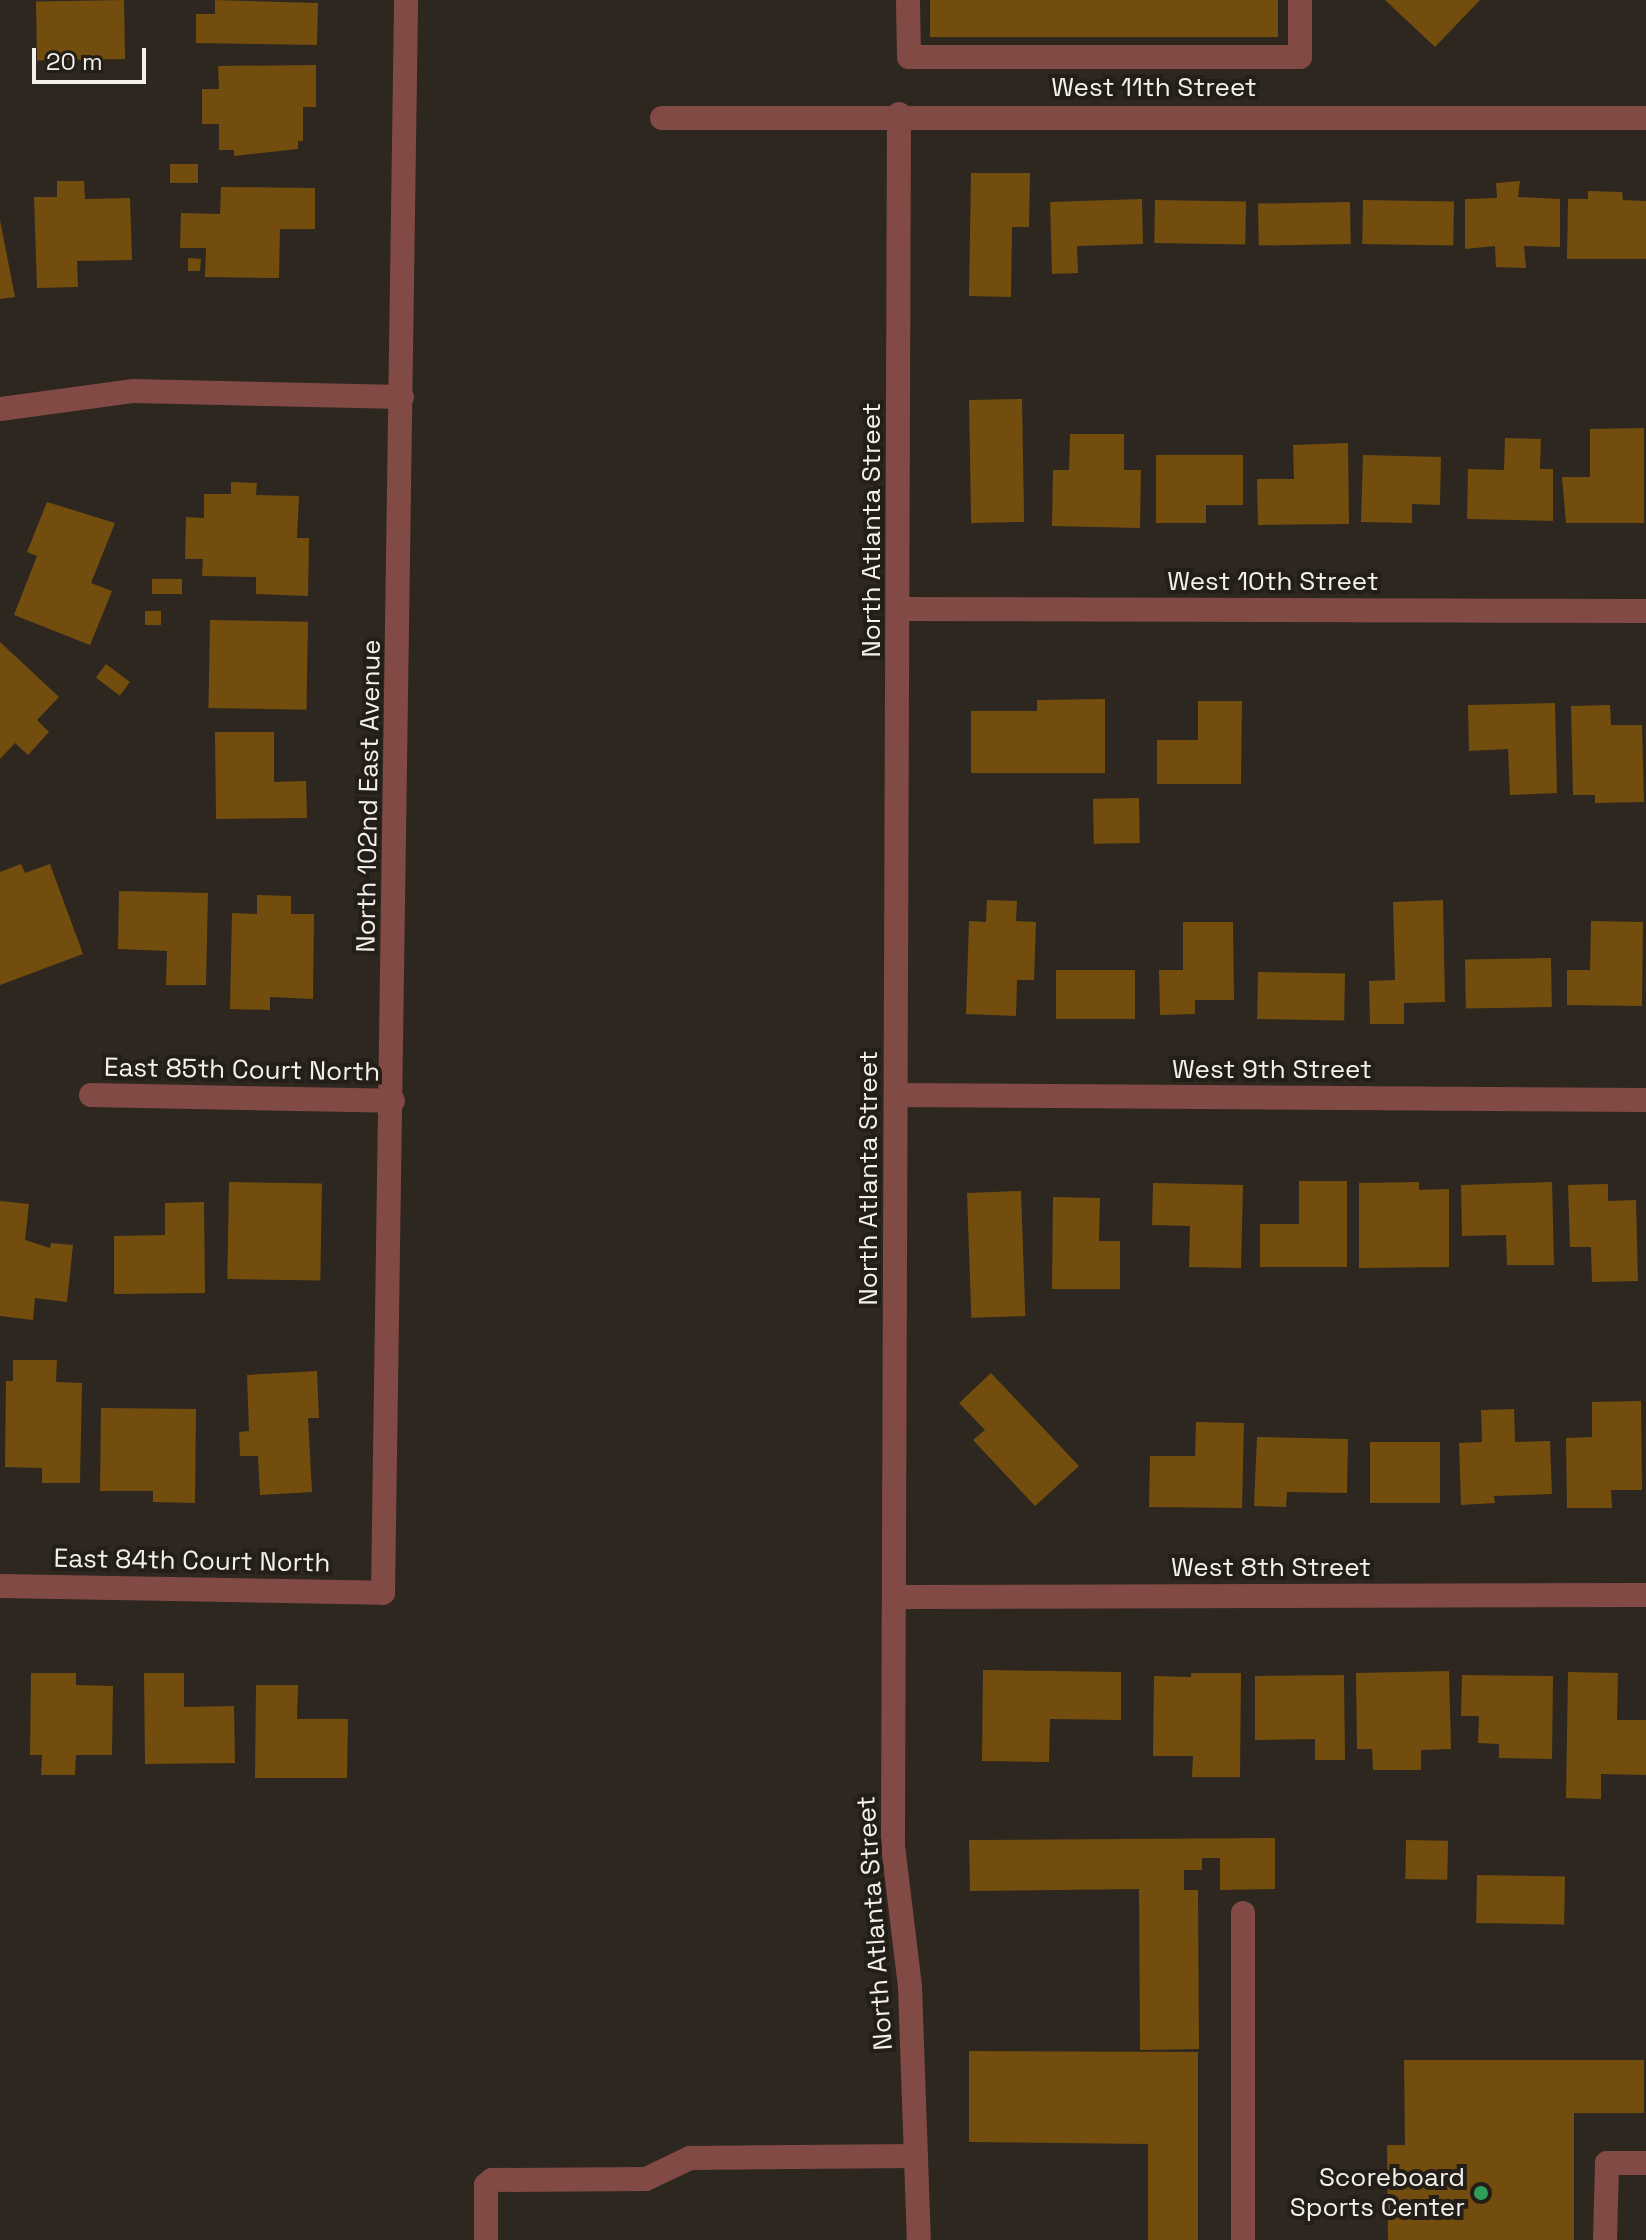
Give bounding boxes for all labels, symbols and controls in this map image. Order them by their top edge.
scale bar [36,32,150,82]
text: 20 m [46,46,103,77]
street label: West 11th Street [1051,72,1257,104]
street label: North Atlanta Street [856,402,888,658]
street label: West 10th Street [1167,566,1379,598]
street label: North 102nd East Avenue [351,639,387,953]
street label: North Atlanta Street [853,1050,885,1306]
street label: East 85th Court North [104,1052,380,1088]
street label: West 9th Street [1172,1054,1372,1086]
street label: East 84th Court North [53,1543,331,1579]
street label: West 8th Street [1171,1552,1371,1584]
street label: North Atlanta Street [851,1795,899,2051]
place label: Scoreboard Sports Center [1290,2162,1465,2224]
marker: Scoreboard Sports Center [1472,2184,1490,2202]

